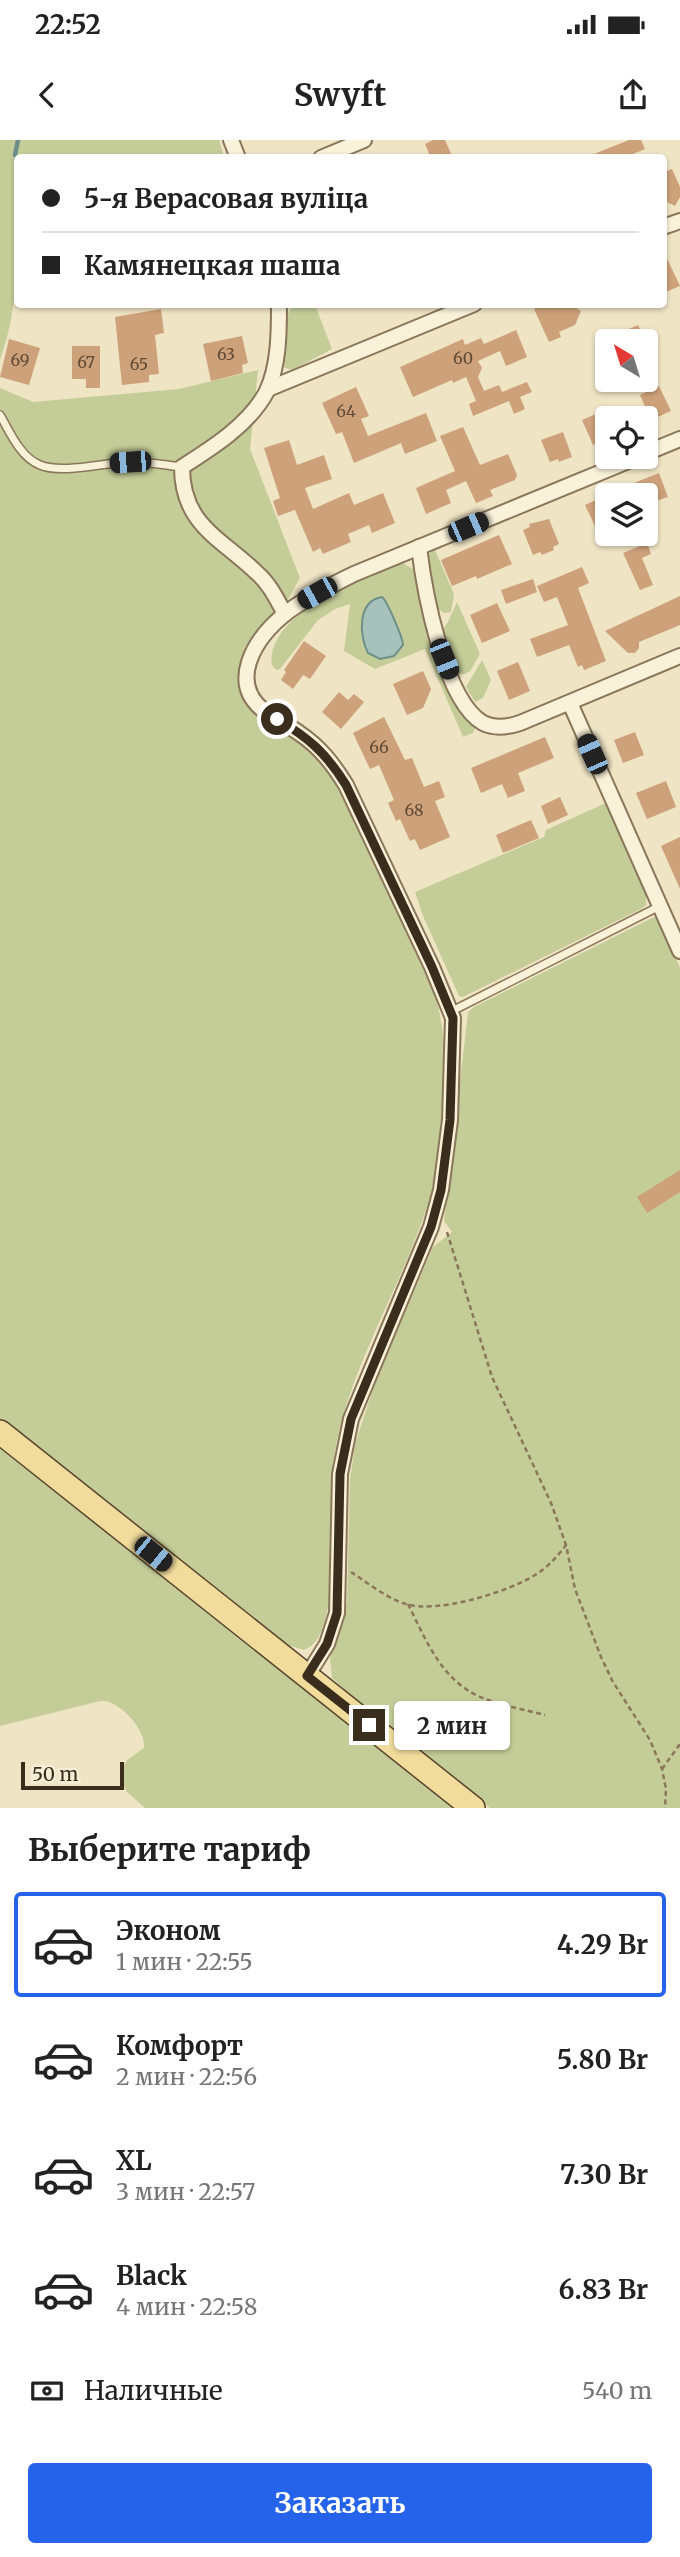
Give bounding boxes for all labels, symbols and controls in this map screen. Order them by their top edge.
text: 22:52 [35,8,101,41]
text: Swyft [294,75,386,115]
icon: back [28,76,66,114]
icon: share [614,76,652,114]
text: 5-я Верасовая вуліца [84,182,368,215]
text: Камянецкая шаша [84,249,341,282]
north arrow [595,329,658,392]
map controls [595,329,658,546]
house number: 63 [217,344,235,364]
house number: 60 [453,348,473,368]
house number: 69 [11,350,29,370]
house number: 67 [77,352,95,372]
house number: 65 [130,354,148,374]
house number: 64 [336,401,356,421]
button: locate [595,406,658,469]
car [109,450,152,474]
button: layers [595,483,658,546]
car [445,509,492,545]
car [294,574,341,612]
car [427,636,462,682]
route start [261,703,293,735]
car [574,731,611,777]
house number: 66 [369,737,389,757]
house number: 68 [404,800,424,820]
car [131,1533,176,1575]
callout: 2 мин [394,1700,509,1750]
route end [353,1709,385,1741]
text: 2 мин [417,1711,487,1740]
scale bar [21,1759,124,1791]
text: 50 m [32,1762,78,1786]
text: Выберите тариф [28,1830,311,1870]
icon: car [32,1913,95,1976]
text: Эконом [116,1914,221,1947]
text: 4.29 Br [557,1928,648,1961]
text: 1 мин · 22:55 [116,1947,253,1976]
icon: car [32,2028,95,2091]
text: Комфорт [116,2029,243,2062]
text: 5.80 Br [557,2043,648,2076]
text: 2 мин · 22:56 [116,2062,257,2091]
icon: car [32,2143,95,2206]
text: XL [116,2144,152,2177]
text: 7.30 Br [560,2158,648,2191]
text: 3 мин · 22:57 [116,2177,255,2206]
icon: car [32,2258,95,2321]
text: Black [116,2259,187,2292]
text: 6.83 Br [559,2273,648,2306]
text: 4 мин · 22:58 [116,2292,257,2321]
icon: cash [28,2372,66,2410]
text: Наличные [84,2374,222,2407]
text: 540 m [582,2376,652,2405]
button: Заказать [28,2463,652,2543]

